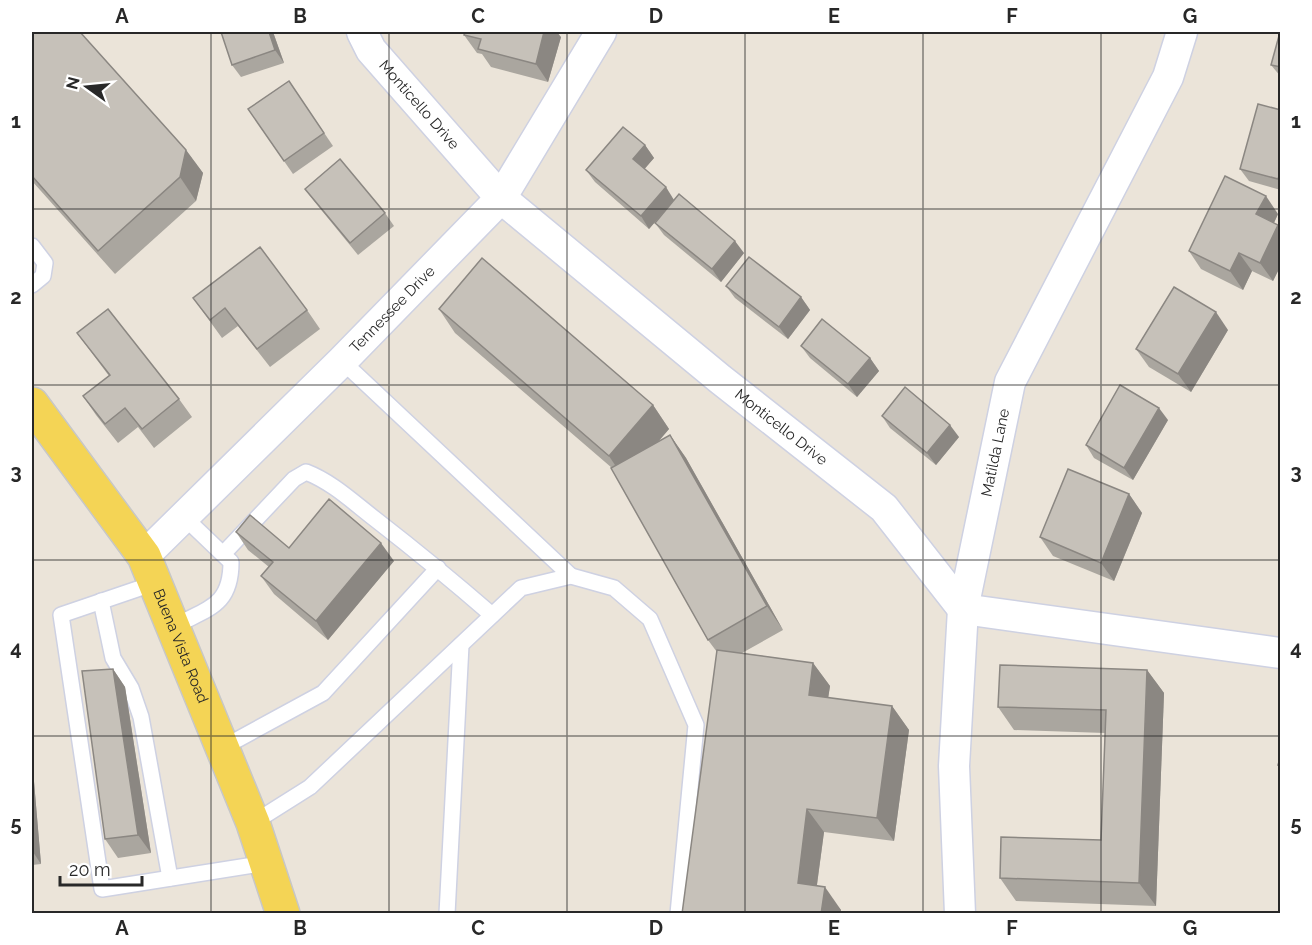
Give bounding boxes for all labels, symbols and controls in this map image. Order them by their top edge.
text: A [115,4,129,28]
text: B [293,4,307,28]
text: C [471,4,485,28]
text: D [649,4,663,28]
text: E [828,4,840,28]
text: F [1006,4,1018,28]
text: G [1183,4,1197,28]
street label: Monticello Drive [375,56,463,153]
north arrow [57,57,117,117]
text: N [62,75,84,92]
text: 1 [11,109,21,133]
text: 1 [1291,109,1301,133]
street label: Tennessee Drive [346,262,439,357]
text: 2 [10,285,22,309]
text: 2 [1290,285,1302,309]
street label: Monticello Drive [731,385,831,469]
street label: Matilda Lane [977,407,1013,498]
text: 3 [10,460,22,484]
text: 3 [1290,460,1302,484]
street label: Buena Vista Road [149,586,212,706]
text: 4 [10,636,22,660]
text: 4 [1290,636,1302,660]
text: 5 [10,812,22,836]
text: 5 [1290,812,1302,836]
scale bar [60,849,142,887]
text: 20 m [69,859,111,880]
text: A [115,916,129,940]
text: B [293,916,307,940]
text: C [471,916,485,940]
text: D [649,916,663,940]
text: E [828,916,840,940]
text: F [1006,916,1018,940]
text: G [1183,916,1197,940]

